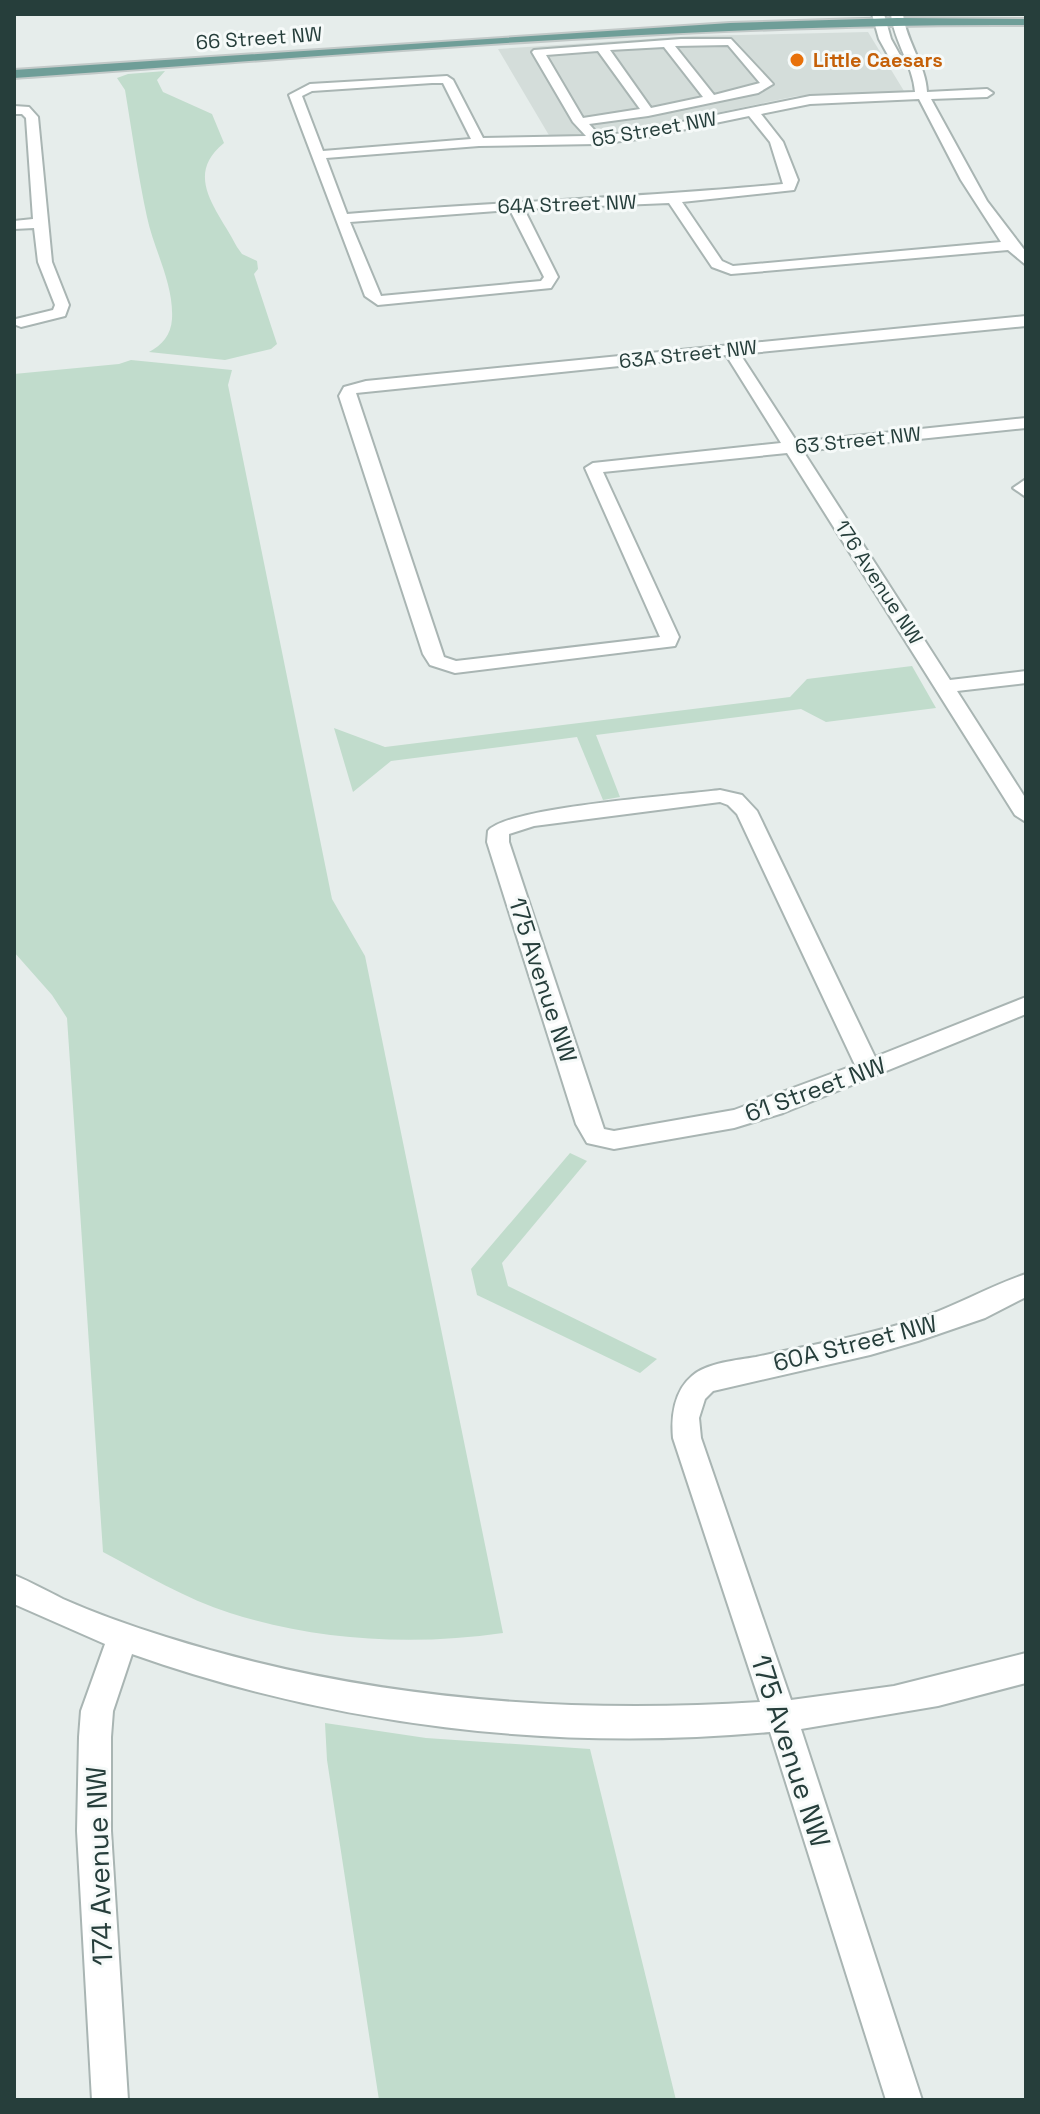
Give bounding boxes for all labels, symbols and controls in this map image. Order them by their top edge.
street label: 66 Street NW [195,21,323,55]
place label: Little Caesars [813,47,943,73]
marker: Little Caesars [788,51,806,69]
street label: 65 Street NW [589,105,719,153]
street label: 64A Street NW [497,189,637,219]
street label: 63A Street NW [618,334,758,374]
street label: 63 Street NW [794,420,922,460]
street label: 176 Avenue NW [829,515,929,649]
street label: 175 Avenue NW [502,894,584,1066]
street label: 61 Street NW [740,1049,890,1129]
street label: 60A Street NW [770,1308,940,1378]
street label: 175 Avenue NW [743,1650,839,1852]
street label: 174 Avenue NW [78,1766,120,1966]

